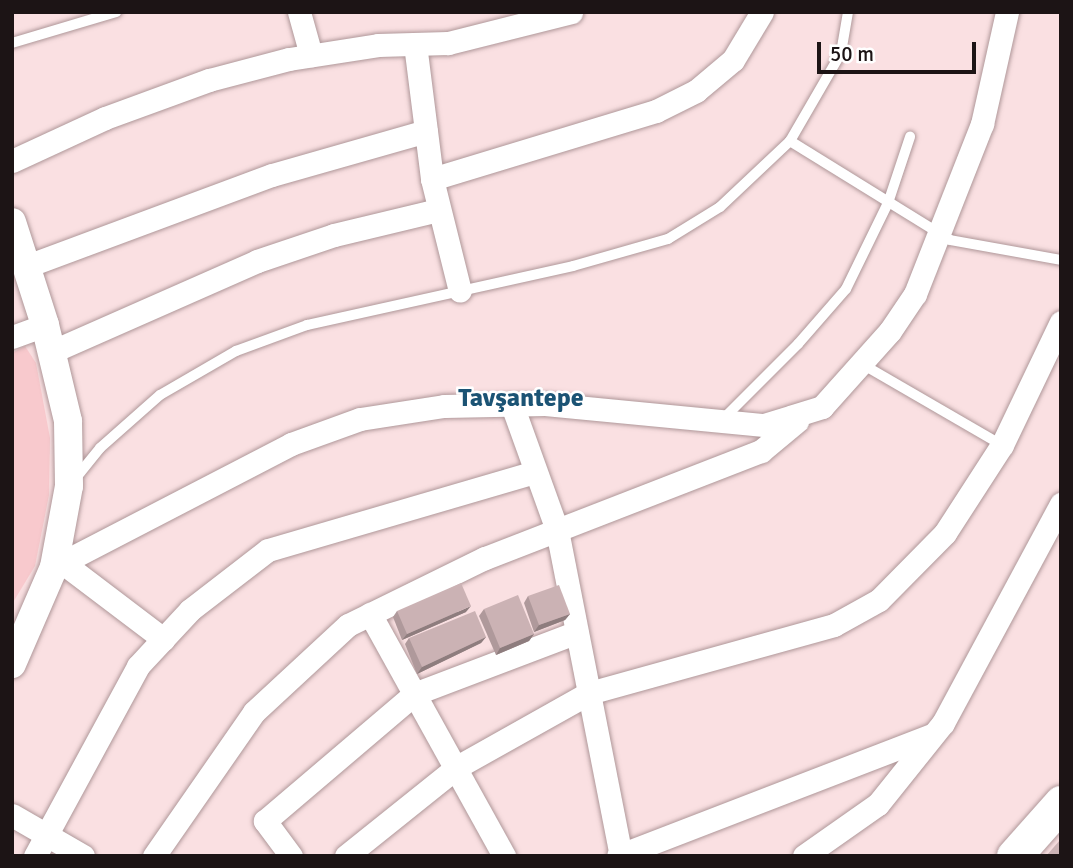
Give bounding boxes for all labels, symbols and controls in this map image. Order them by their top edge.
scale bar [821,28,980,72]
text: 50 m [830,41,874,67]
district label: Tavşantepe [458,383,584,415]

